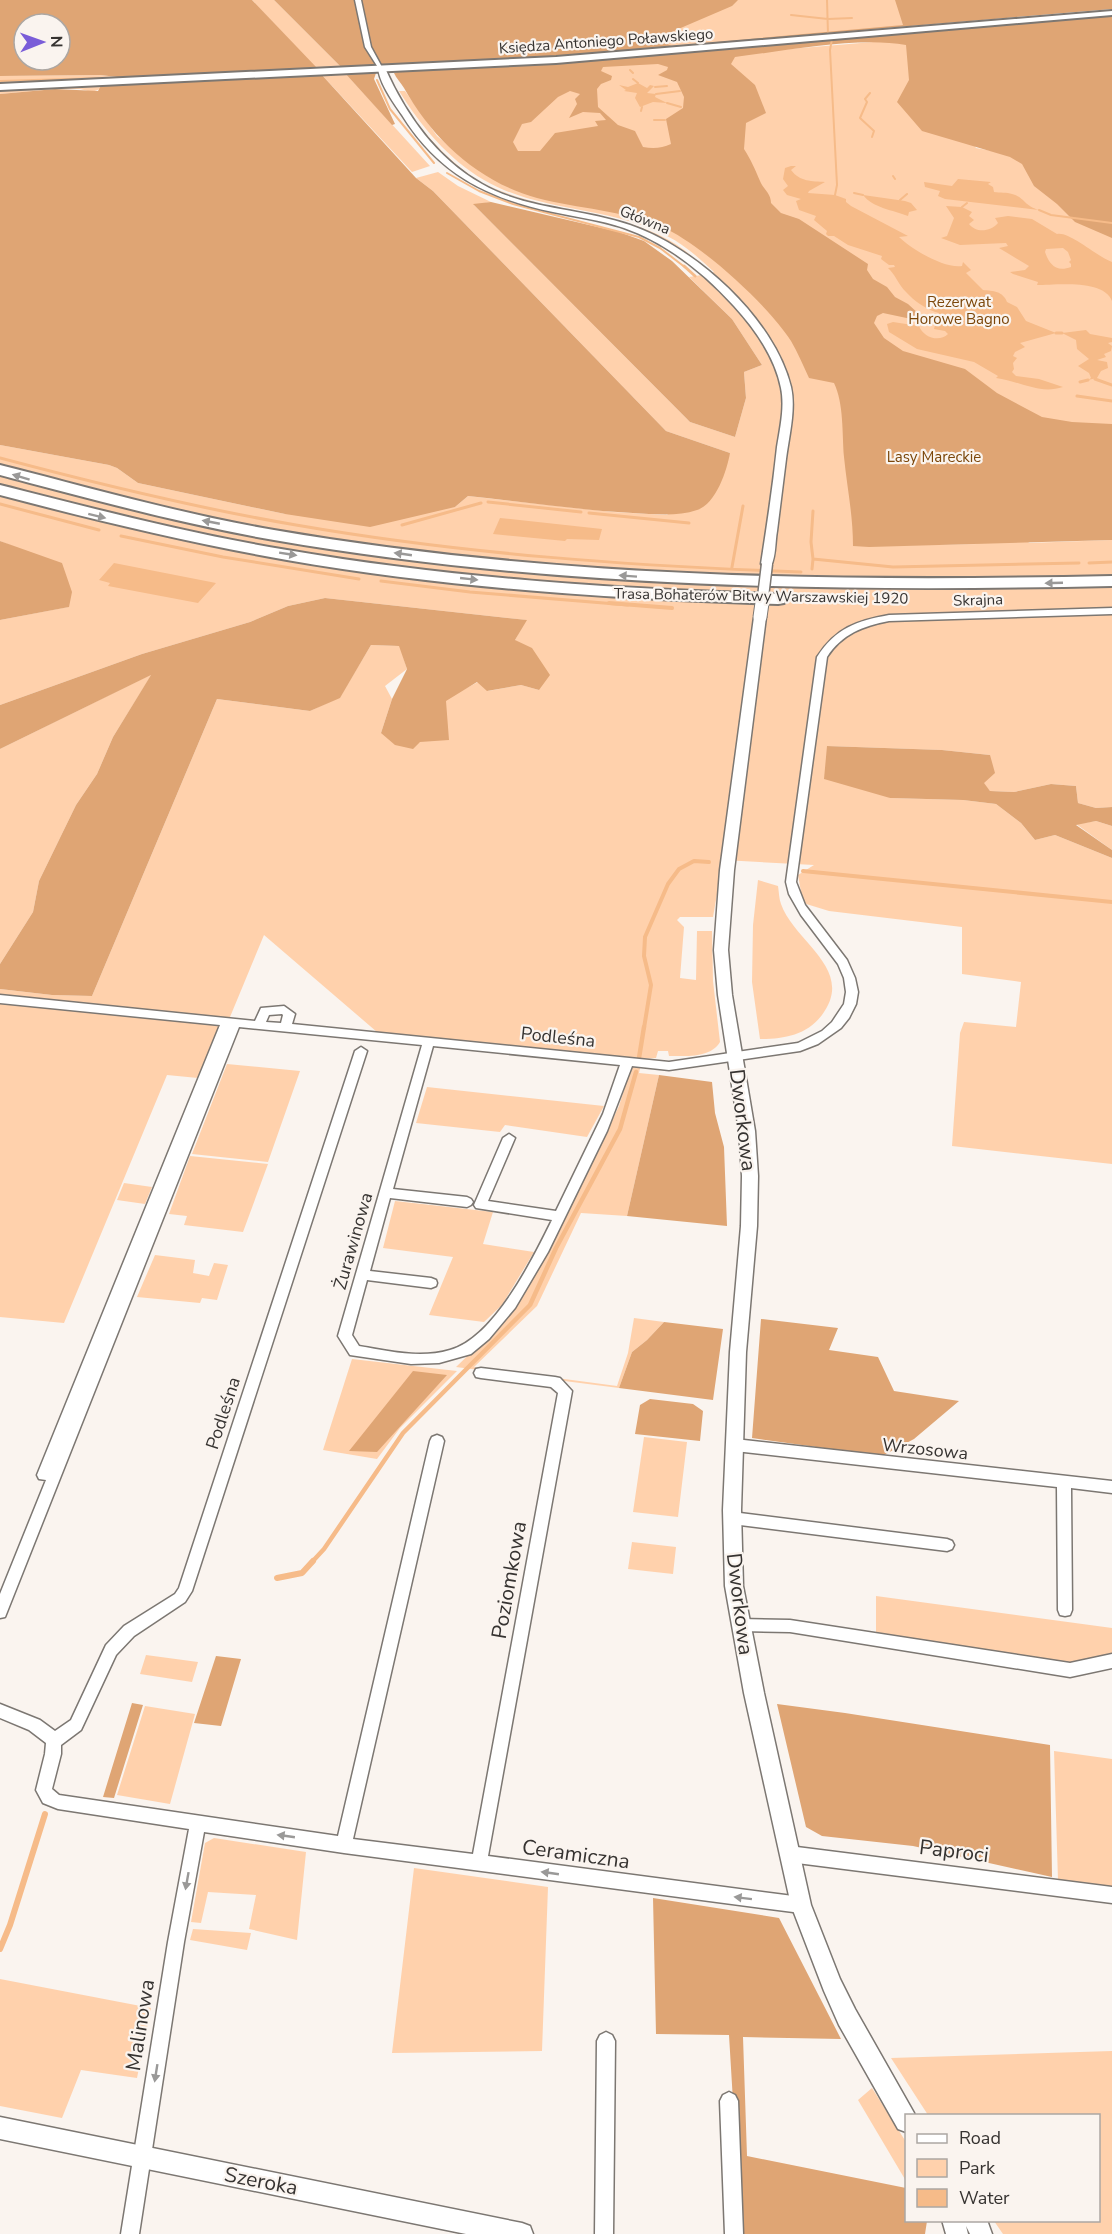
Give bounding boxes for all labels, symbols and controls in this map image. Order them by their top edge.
north arrow [12,12,72,72]
street label: Księdza Antoniego Poławskiego [498,24,714,58]
text: N [45,36,67,48]
street label: Główna [617,201,673,239]
park label: Rezerwat Horowe Bagno [908,292,1010,329]
park label: Lasy Mareckie [887,447,981,467]
one-way arrow [12,472,30,481]
one-way arrow [88,512,107,521]
one-way arrow [201,517,220,526]
one-way arrow [394,549,413,558]
one-way arrow [279,550,298,559]
one-way arrow [618,571,637,581]
one-way arrow [460,574,479,584]
one-way arrow [1044,578,1063,587]
street label: Trasa Bohaterów Bitwy Warszawskiej 1920 [614,583,908,609]
street label: Skrajna [953,589,1003,611]
street label: Podleśna [520,1021,596,1053]
street label: Dworkowa [723,1067,763,1173]
street label: Żurawinowa [328,1190,378,1292]
street label: Podleśna [200,1374,246,1452]
street label: Wrzosowa [881,1433,969,1465]
street label: Poziomkowa [485,1519,533,1641]
street label: Dworkowa [720,1551,760,1657]
one-way arrow [277,1832,296,1841]
street label: Ceramiczna [520,1833,632,1875]
street label: Paproci [918,1833,990,1869]
one-way arrow [540,1869,559,1878]
one-way arrow [182,1872,191,1891]
one-way arrow [734,1893,753,1903]
street label: Malinowa [119,1977,161,2073]
one-way arrow [151,2064,160,2083]
legend [905,2114,1100,2222]
text: Road [959,2126,1001,2150]
text: Park [959,2156,996,2180]
street label: Szeroka [222,2160,300,2202]
text: Water [959,2186,1010,2210]

